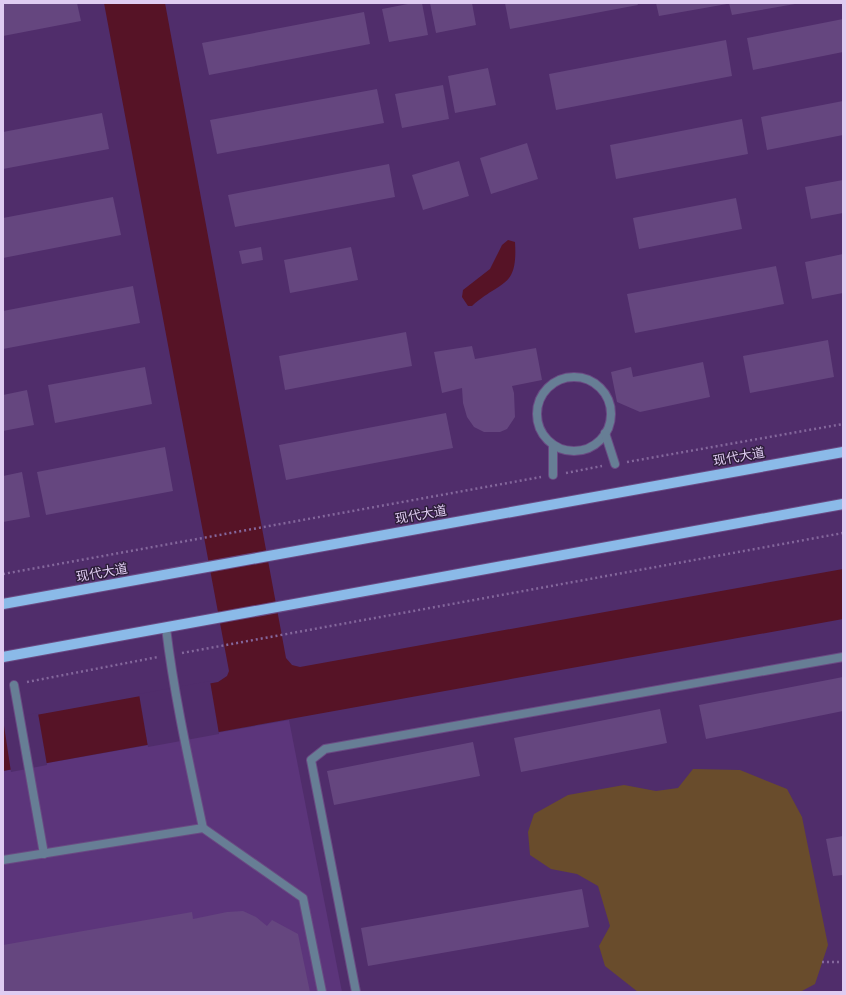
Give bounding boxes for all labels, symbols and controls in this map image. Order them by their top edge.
street label: 现代大道 [712,444,766,470]
street label: 现代大道 [394,502,448,528]
street label: 现代大道 [75,560,129,586]

